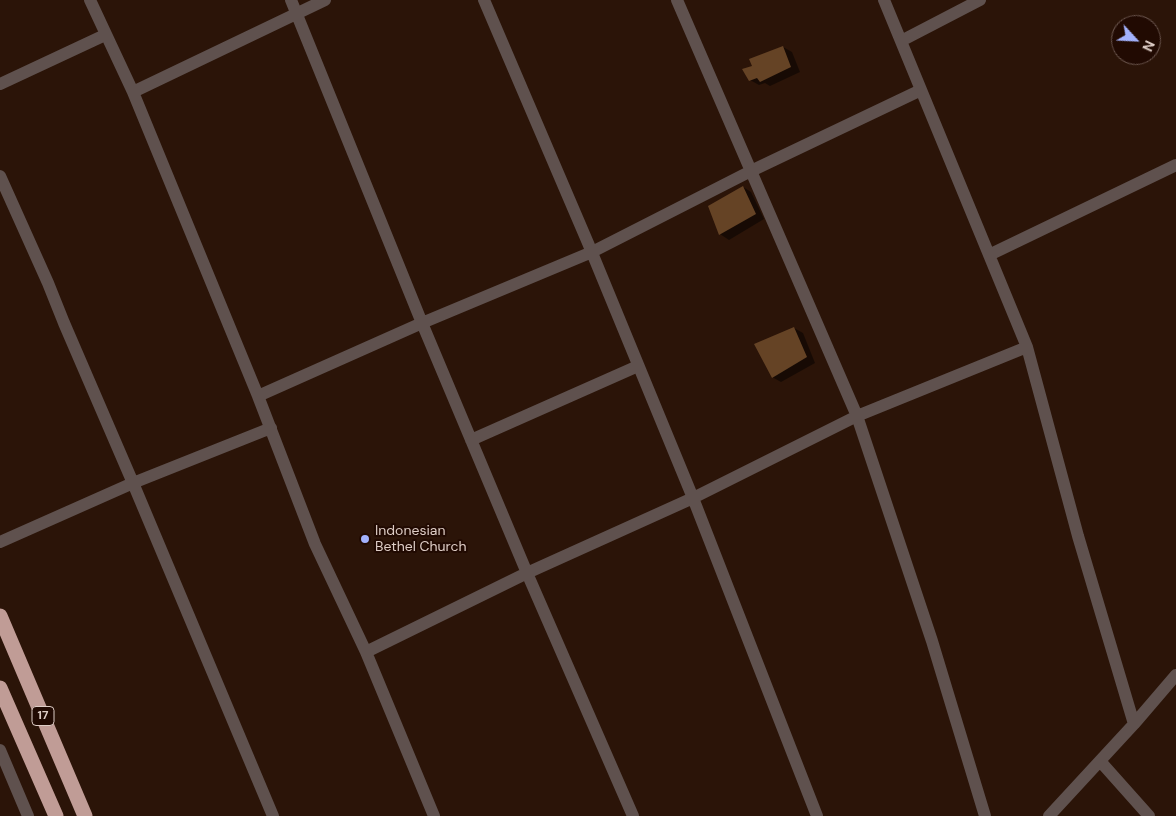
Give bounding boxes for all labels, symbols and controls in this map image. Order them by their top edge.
north arrow [1111,15,1161,65]
text: N [1138,37,1159,54]
place label: Indonesian Bethel Church [375,523,467,556]
marker: Indonesian Bethel Church [359,533,371,545]
road number: 17 [32,706,54,726]

